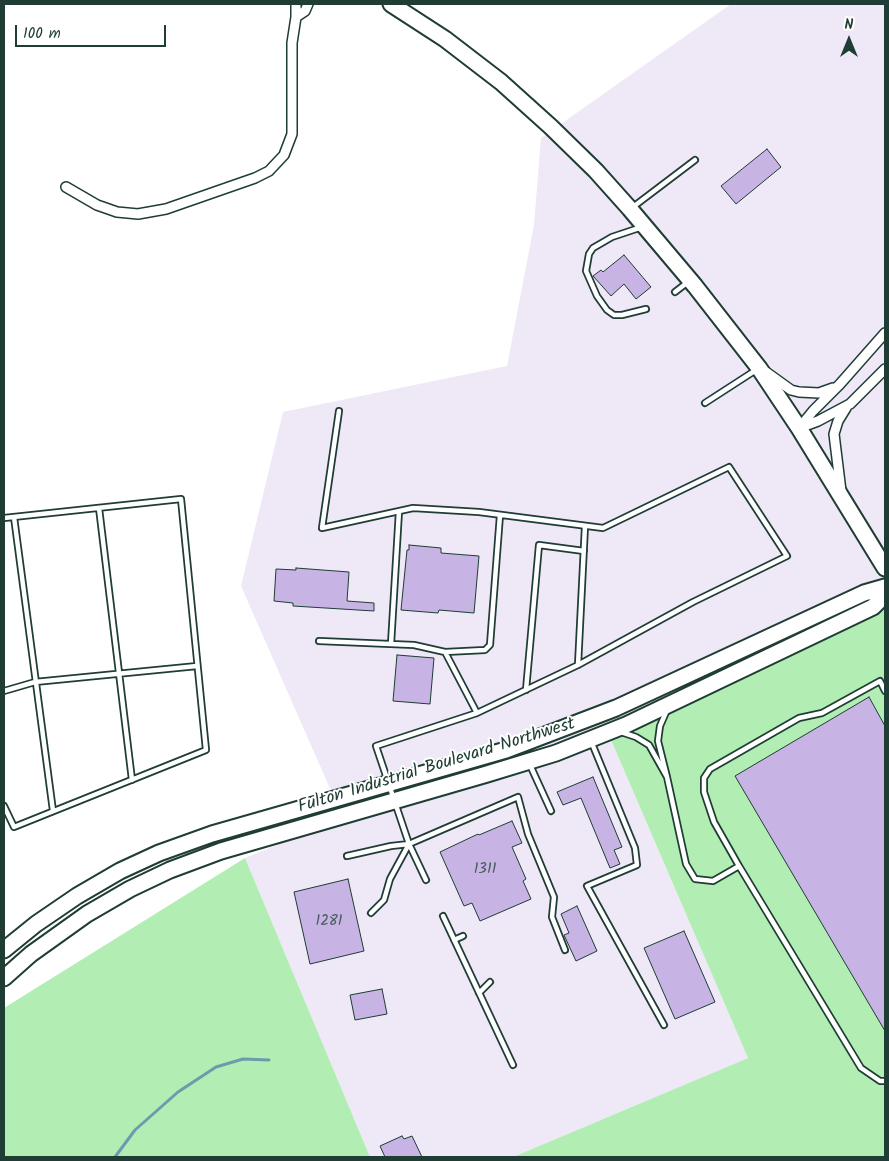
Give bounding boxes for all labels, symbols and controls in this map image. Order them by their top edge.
text: N [845,14,853,36]
scale bar [18,15,169,47]
north arrow [824,15,874,65]
text: 100 m [23,22,61,46]
street label: Fulton Industrial Boulevard Northwest [296,714,578,820]
house number: 1311 [474,861,496,879]
house number: 1281 [315,913,343,931]

